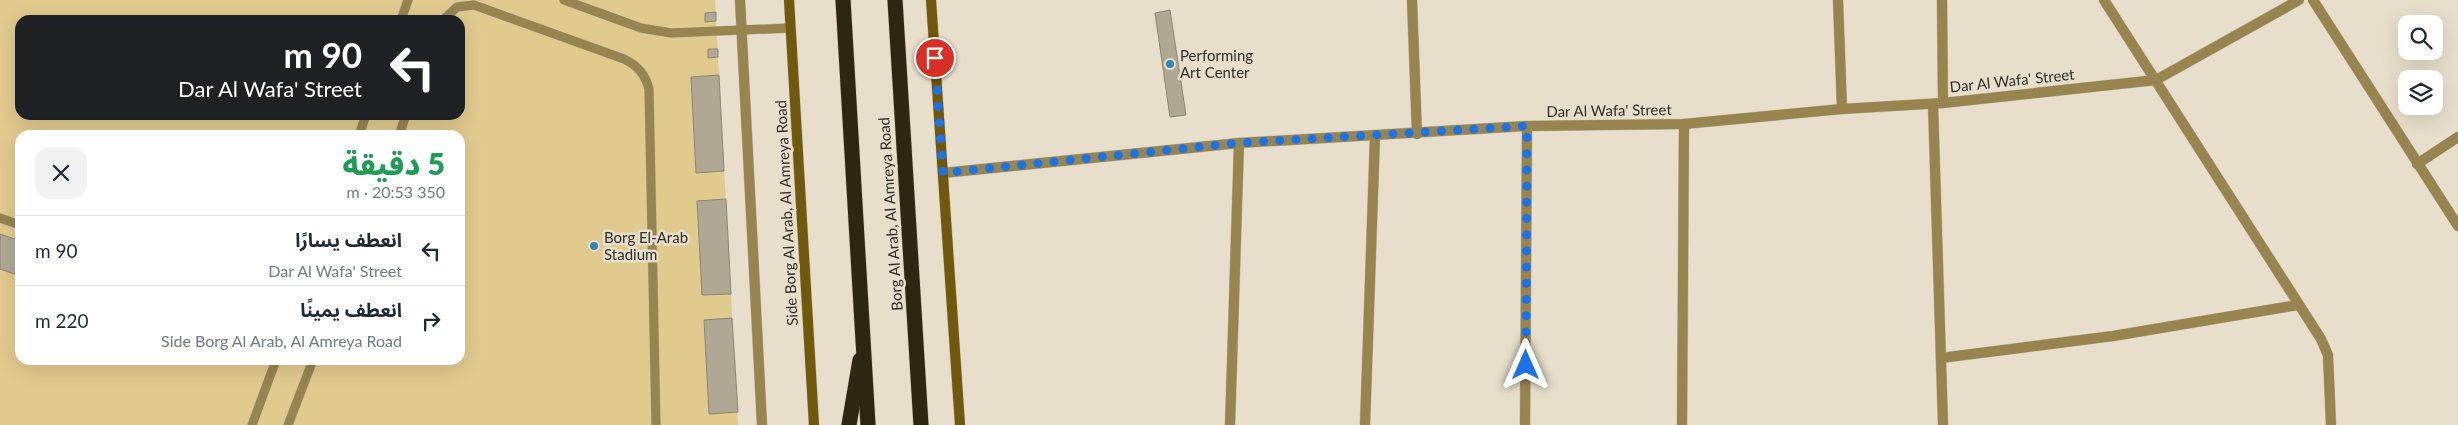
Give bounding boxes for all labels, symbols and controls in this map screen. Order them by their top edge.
map controls [2398,15,2443,115]
button: search [2398,15,2443,60]
text: 90 m [284,33,362,75]
icon: left [380,35,445,100]
pin [914,37,956,79]
icon: arrive [921,44,949,72]
place label: Performing Art Center [1180,46,1253,81]
marker: Performing Art Center [1164,58,1176,70]
street label: Dar Al Wafa' Street [1949,64,2076,96]
button: layers [2398,70,2443,115]
text: Dar Al Wafa' Street [178,75,362,102]
street label: Side Borg Al Arab, Al Amreya Road [771,100,801,326]
street label: Dar Al Wafa' Street [1546,100,1672,120]
street label: Borg Al Arab, Al Amreya Road [874,117,906,311]
text: 5 دقيقة [342,145,445,181]
button: close [35,147,87,199]
text: 350 m · 20:53 [346,182,445,201]
text: انعطف يسارًا [295,228,402,251]
place label: Borg El-Arab Stadium [604,228,688,263]
icon: left [417,237,445,265]
text: 90 m [35,239,78,262]
marker: Borg El-Arab Stadium [588,240,600,252]
text: Dar Al Wafa' Street [268,261,402,280]
text: انعطف يمينًا [300,298,402,321]
icon: right [417,307,445,335]
text: 220 m [35,309,89,332]
text: Side Borg Al Arab, Al Amreya Road [161,331,402,350]
position arrow [1499,338,1551,390]

